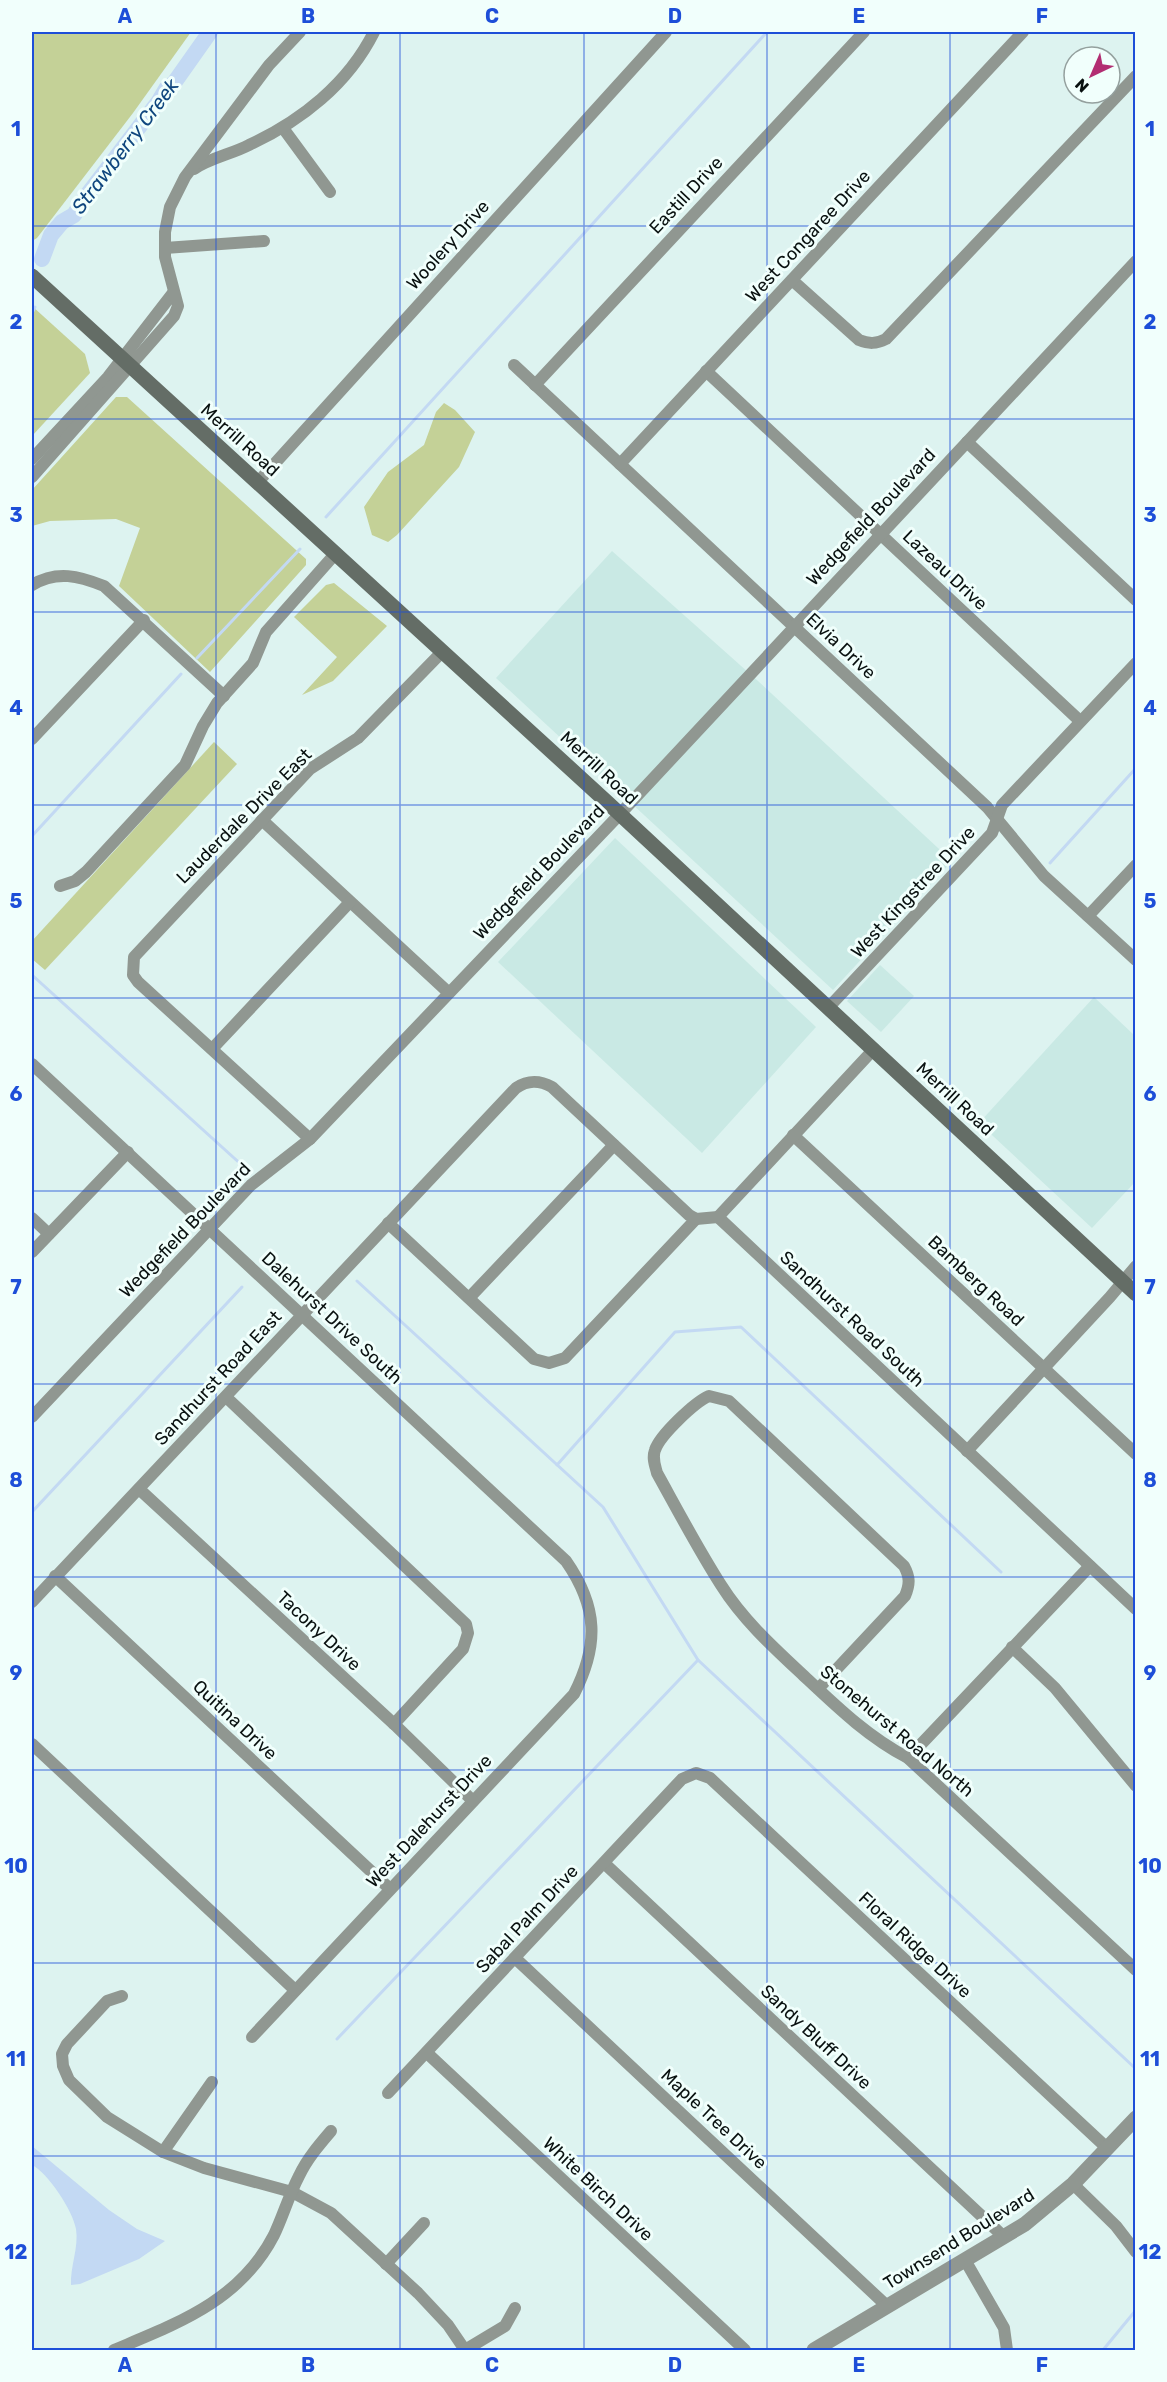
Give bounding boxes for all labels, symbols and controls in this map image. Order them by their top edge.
text: A [118,4,133,28]
text: B [301,4,315,28]
text: C [485,4,499,28]
text: D [668,4,682,28]
text: E [853,4,865,28]
text: F [1036,4,1048,28]
north arrow [1062,45,1122,105]
water label: Strawberry Creek [66,73,184,218]
text: N [1071,75,1093,96]
text: 1 [11,117,21,141]
text: 1 [1145,117,1155,141]
street label: Eastill Drive [645,152,727,238]
street label: West Congaree Drive [741,165,875,307]
street label: Woolery Drive [402,196,494,294]
text: 2 [10,310,23,334]
text: 2 [1144,310,1157,334]
street label: Merrill Road [196,399,284,481]
street label: Wedgefield Boulevard [802,444,940,590]
text: 3 [9,503,23,527]
text: 3 [1143,503,1157,527]
street label: Lazeau Drive [898,525,992,615]
street label: Elvia Drive [802,608,880,684]
text: 4 [9,696,23,720]
text: 4 [1143,696,1157,720]
street label: Merrill Road [556,726,642,810]
street label: Lauderdale Drive East [172,744,316,888]
street label: Wedgefield Boulevard [469,800,609,944]
street label: West Kingstree Drive [846,821,980,963]
text: 5 [10,889,23,913]
text: 5 [1144,889,1157,913]
street label: Merrill Road [912,1057,998,1141]
text: 6 [9,1082,23,1106]
text: 6 [1143,1082,1157,1106]
street label: Wedgefield Boulevard [115,1158,255,1302]
street label: Bamberg Road [923,1231,1029,1331]
street label: Sandhurst Road South [775,1246,929,1392]
street label: Dalehurst Drive South [257,1247,407,1389]
text: 7 [10,1275,22,1299]
text: 7 [1144,1275,1156,1299]
street label: Sandhurst Road East [150,1306,286,1450]
text: 8 [9,1468,23,1492]
text: 8 [1143,1468,1157,1492]
street label: Tacony Drive [272,1587,366,1675]
street label: Stonehurst Road North [816,1660,978,1802]
text: 9 [10,1661,23,1685]
text: 9 [1144,1661,1157,1685]
street label: Quitina Drive [188,1675,282,1765]
street label: West Dalehurst Drive [362,1750,496,1892]
text: 10 [4,1854,28,1878]
text: 10 [1138,1854,1162,1878]
street label: Sabal Palm Drive [471,1860,583,1978]
street label: Floral Ridge Drive [854,1887,976,2003]
street label: Sandy Bluff Drive [756,1980,876,2094]
text: 11 [6,2047,26,2071]
text: 11 [1140,2047,1160,2071]
street label: Maple Tree Drive [656,2064,772,2174]
street label: White Birch Drive [538,2132,658,2246]
street label: Townsend Boulevard [880,2184,1038,2294]
text: 12 [5,2240,27,2264]
text: 12 [1139,2240,1161,2264]
text: A [118,2353,133,2377]
text: B [301,2353,315,2377]
text: C [485,2353,499,2377]
text: D [668,2353,682,2377]
text: E [853,2353,865,2377]
text: F [1036,2353,1048,2377]

